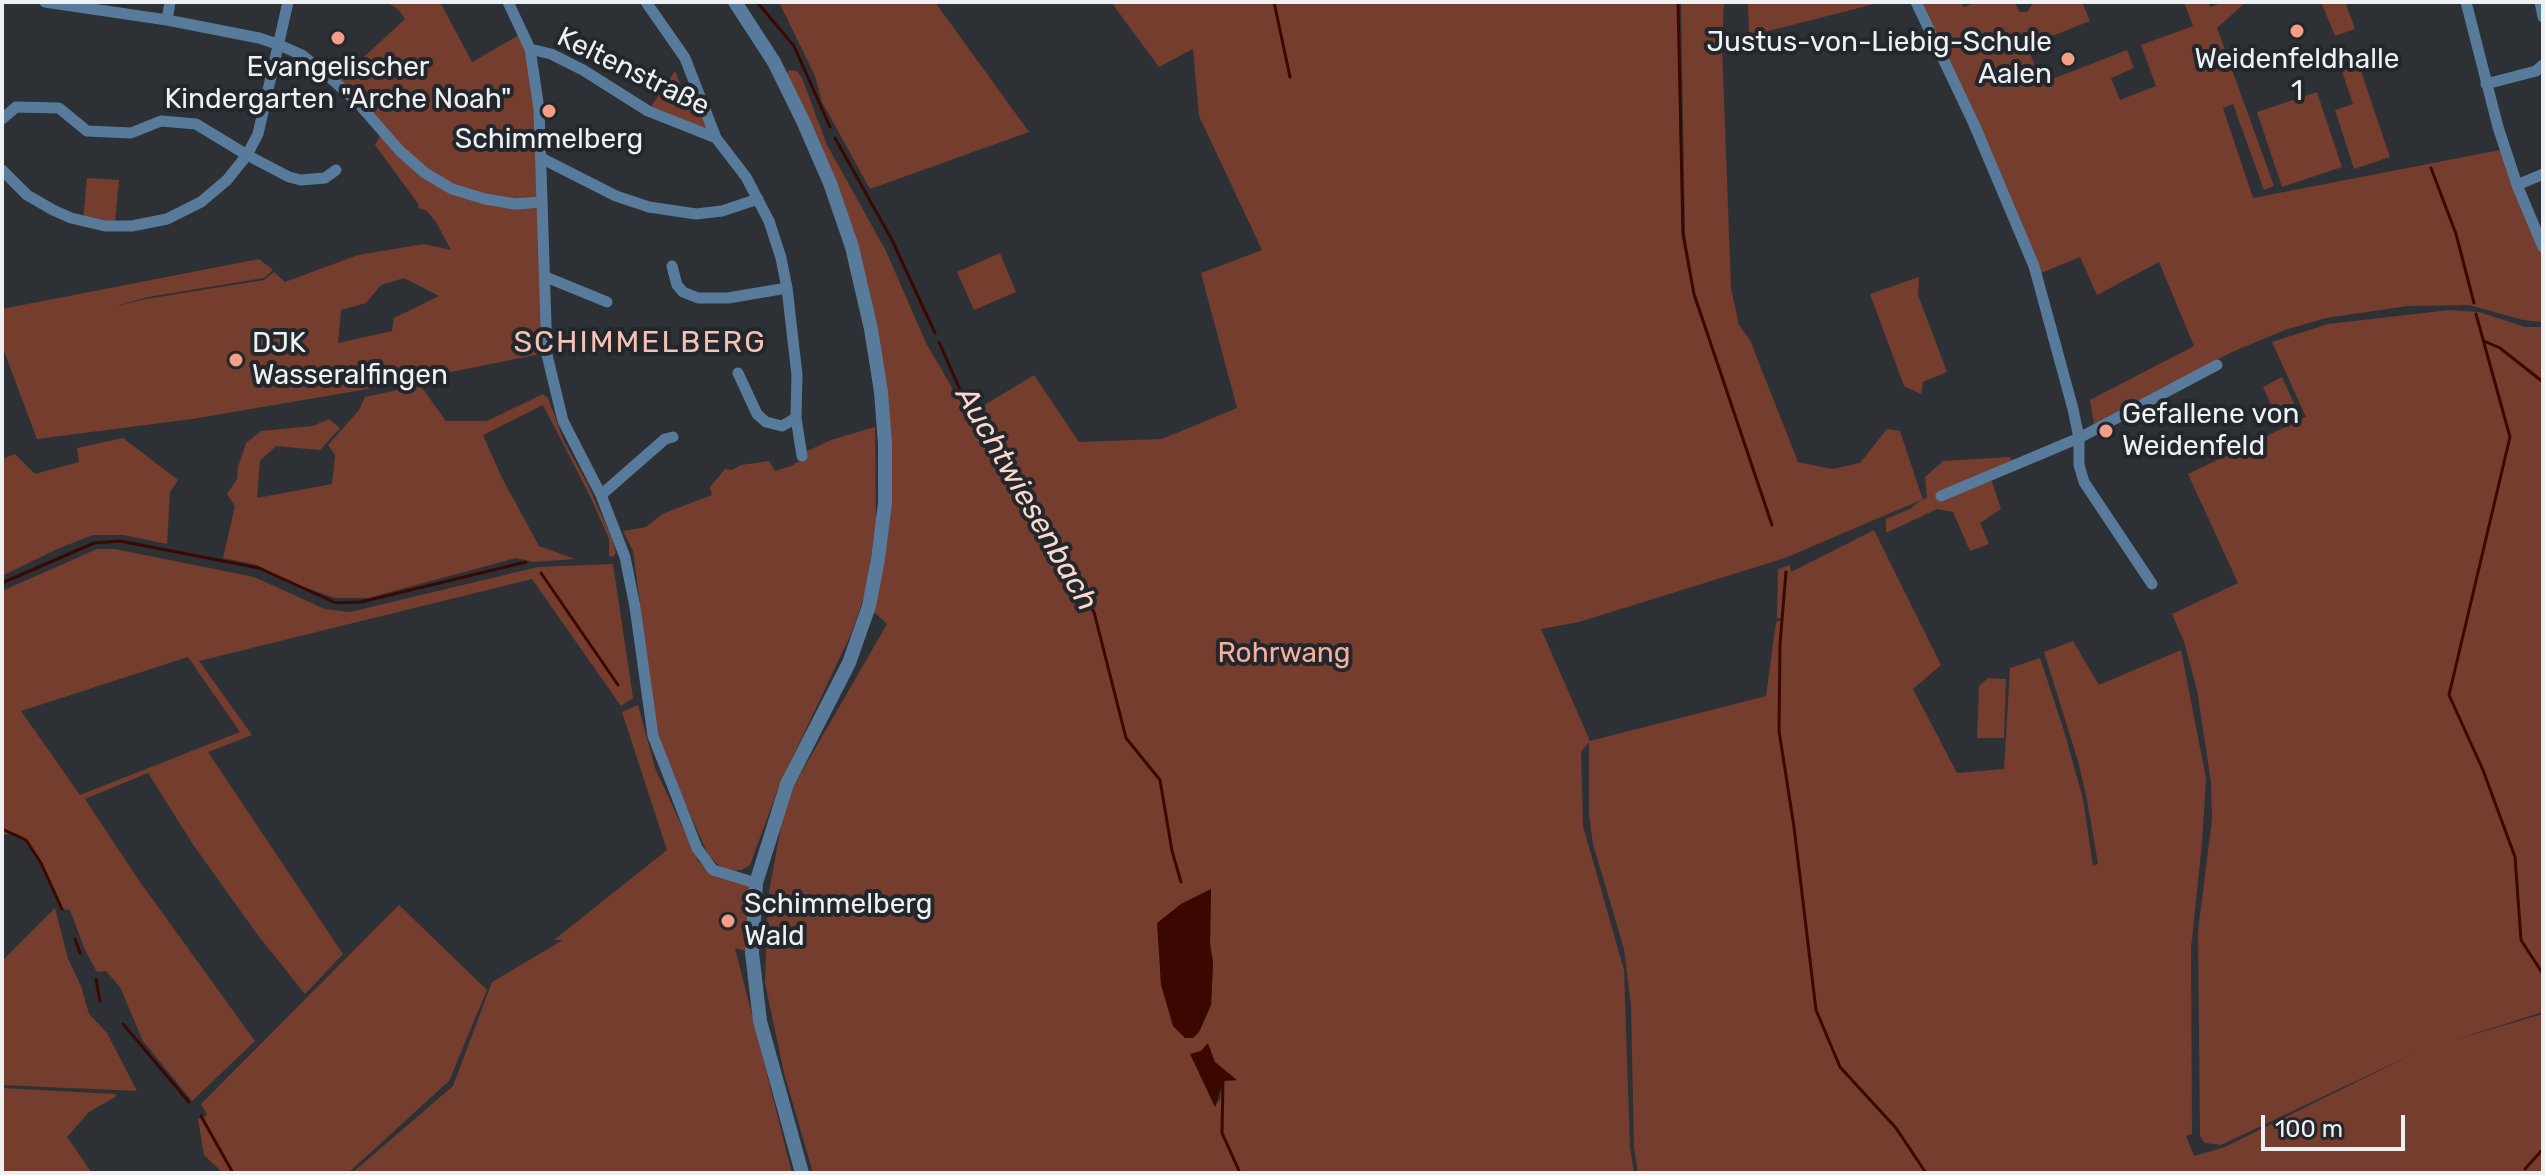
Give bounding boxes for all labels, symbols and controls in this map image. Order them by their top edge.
street label: Keltenstraße [551,21,715,123]
marker: Weidenfeldhalle 1 [2288,22,2306,40]
place label: Justus-von-Liebig-Schule Aalen [1706,26,2052,92]
marker: Evangelischer Kindergarten "Arche Noah" [329,29,347,47]
place label: Weidenfeldhalle 1 [2195,43,2399,109]
marker: Justus-von-Liebig-Schule Aalen [2059,50,2077,68]
place label: Evangelischer Kindergarten "Arche Noah" [165,51,511,117]
marker: Schimmelberg [540,102,558,120]
place label: Schimmelberg [455,123,643,157]
district label: SCHIMMELBERG [513,325,767,361]
place label: DJK Wasseralfingen [252,327,448,393]
marker: DJK Wasseralfingen [227,351,245,369]
water label: Auchtwiesenbach [947,381,1105,617]
place label: Gefallene von Weidenfeld [2122,398,2299,464]
marker: Gefallene von Weidenfeld [2097,422,2115,440]
park label: Rohrwang [1217,637,1351,671]
place label: Schimmelberg Wald [744,888,932,954]
marker: Schimmelberg Wald [719,912,737,930]
scale bar [2265,1099,2409,1149]
text: 100 m [2275,1115,2343,1143]

